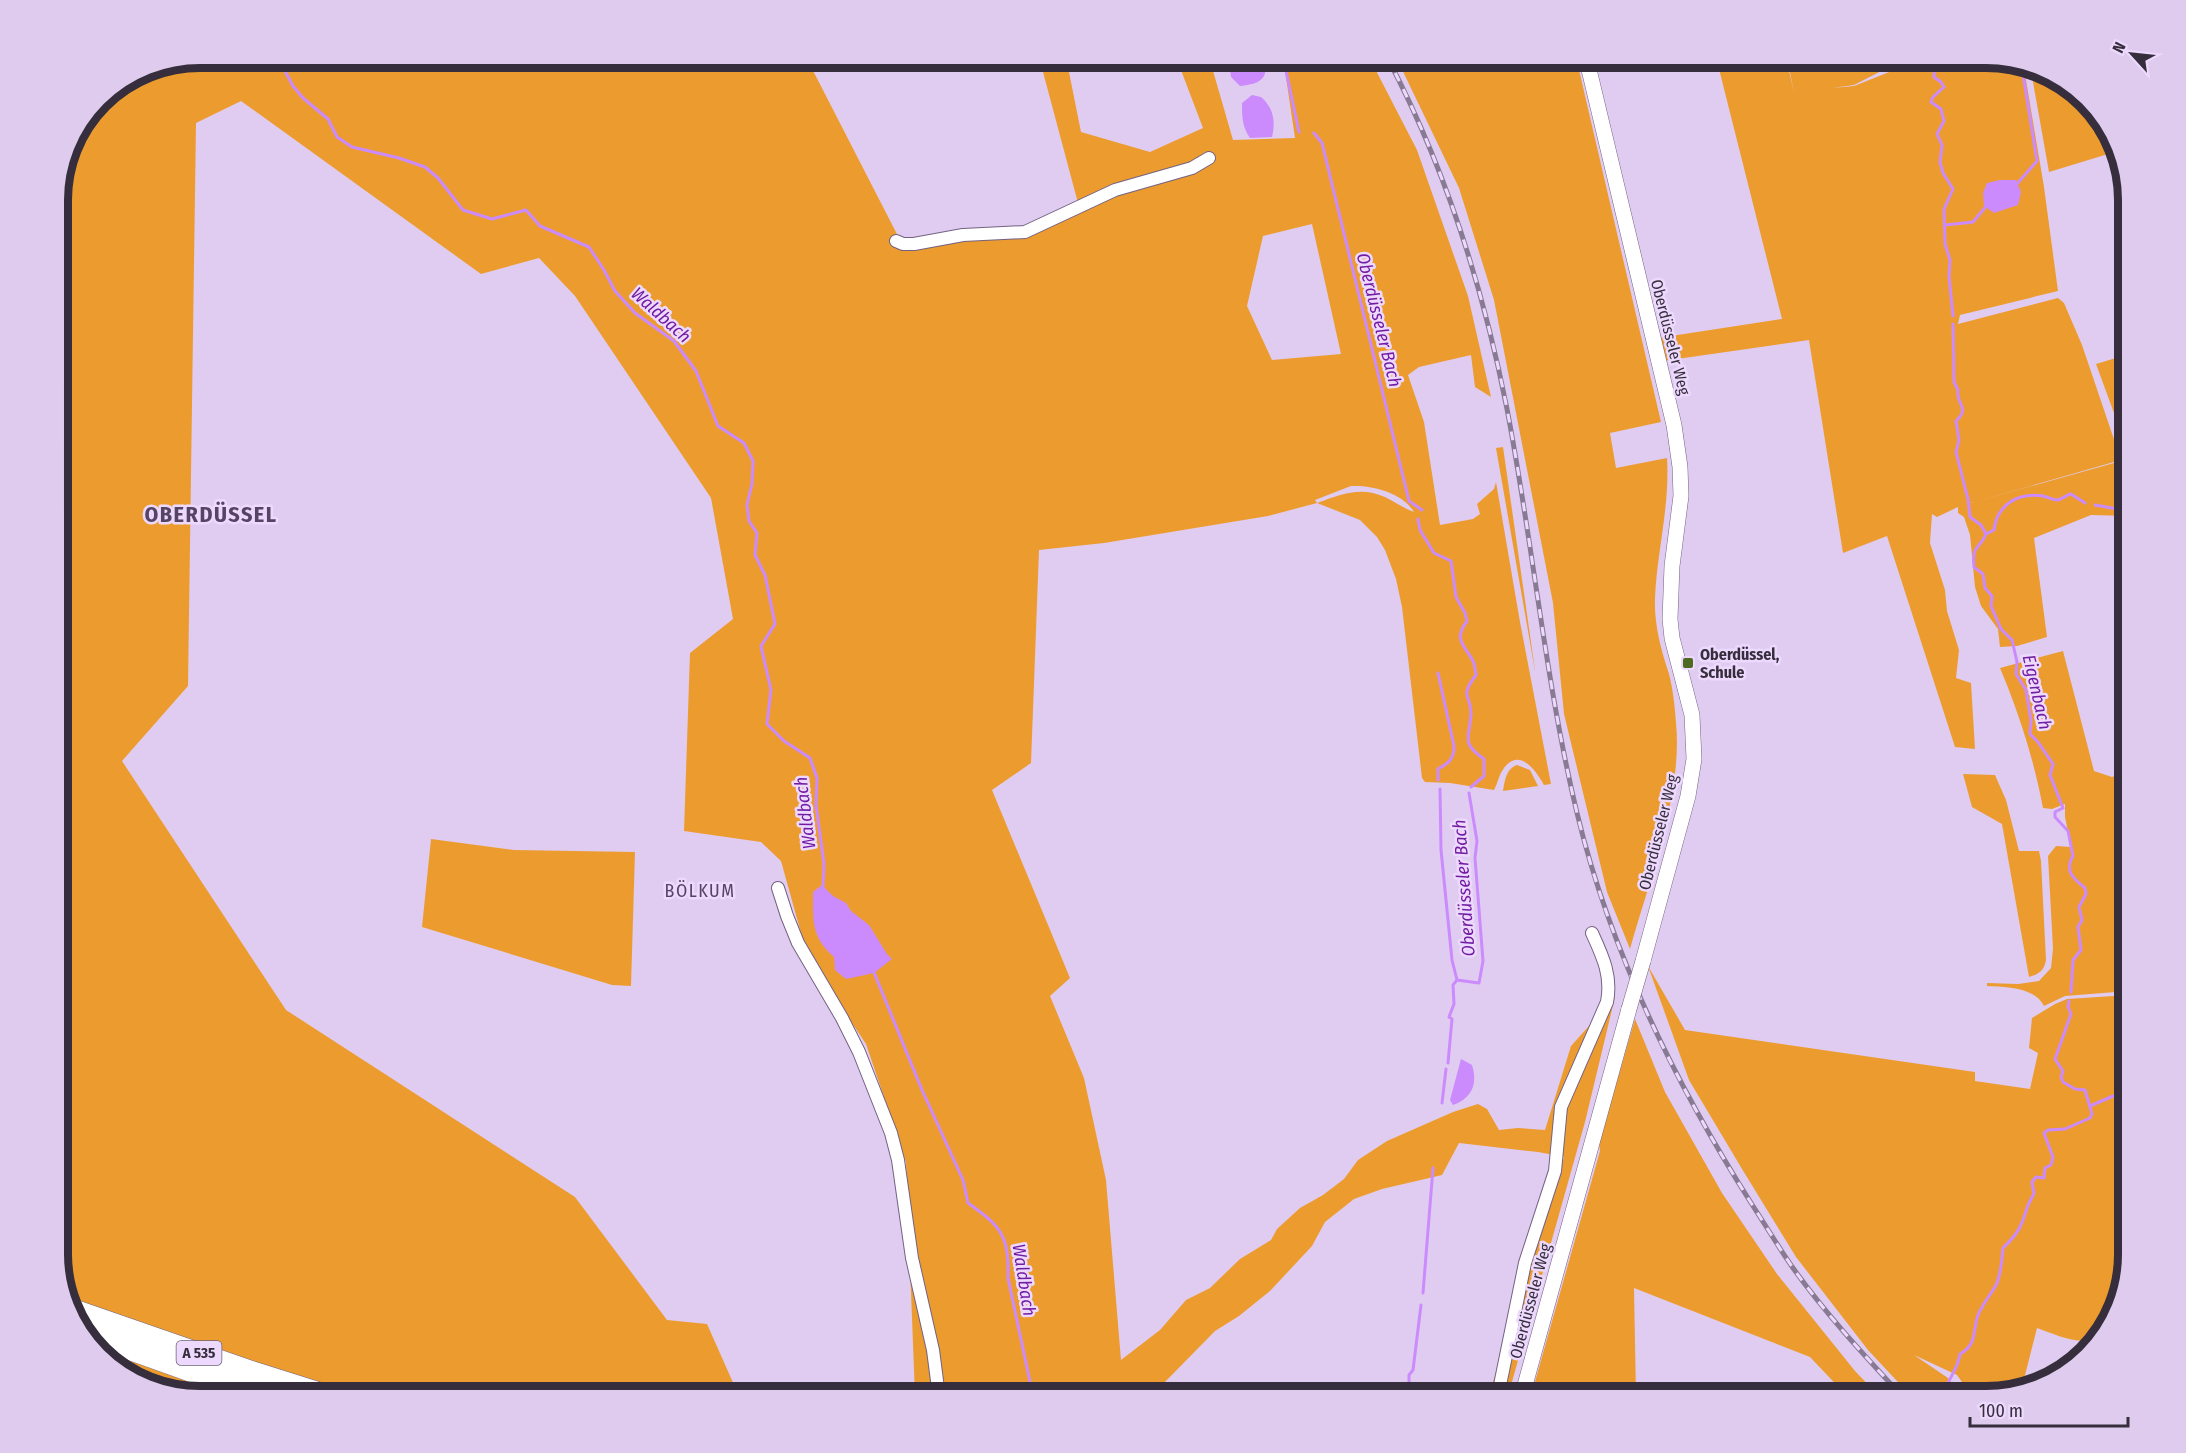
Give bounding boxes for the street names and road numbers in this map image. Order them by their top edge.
street label: Oberdüsseler Weg [1647,277,1694,397]
street label: Oberdüsseler Weg [1635,772,1682,892]
street label: Oberdüsseler Weg [1506,1241,1555,1361]
road number: A 535 [176,1341,222,1365]

